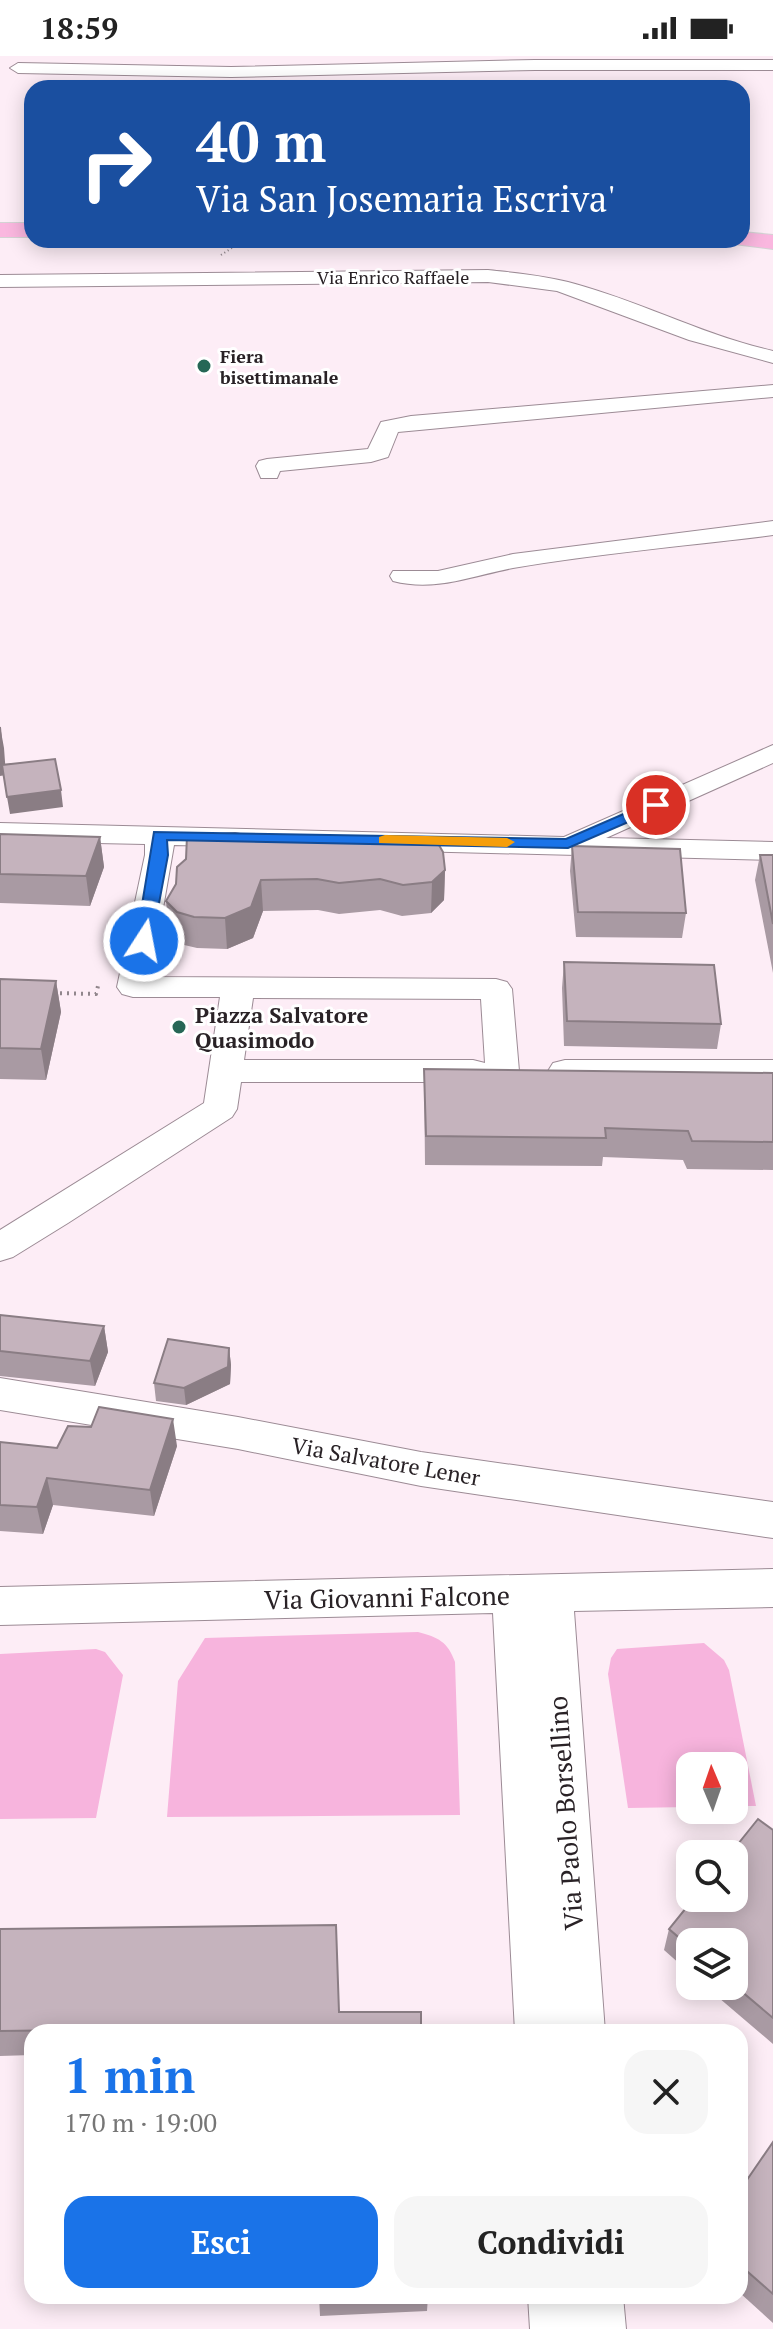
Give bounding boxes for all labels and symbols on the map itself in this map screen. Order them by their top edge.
street label: Via Enrico Raffaele [317,265,469,289]
place label: Fiera bisettimanale [219,344,339,389]
marker: Fiera bisettimanale [195,357,213,375]
pin [622,771,690,839]
position arrow [102,899,186,983]
place label: Piazza Salvatore Quasimodo [195,1000,368,1054]
marker: Piazza Salvatore Quasimodo [170,1018,188,1036]
street label: Via Salvatore Lener [290,1430,483,1492]
street label: Via Giovanni Falcone [264,1578,510,1616]
street label: Via Paolo Borsellino [540,1695,590,1931]
north arrow [676,1752,748,1824]

